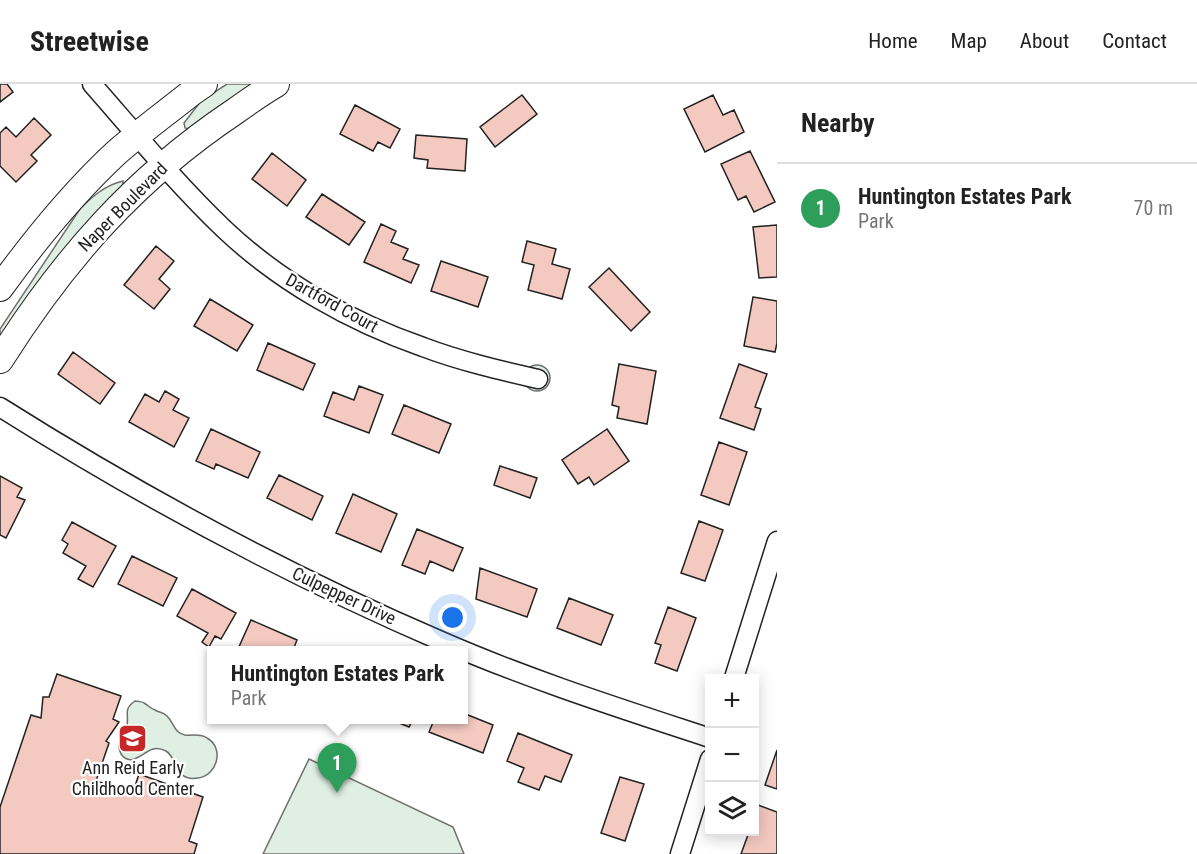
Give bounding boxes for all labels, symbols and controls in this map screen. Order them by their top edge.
text: Streetwise [30,25,149,58]
text: Home [868,29,918,53]
text: Map [951,29,987,53]
text: About [1020,29,1069,53]
text: Contact [1102,29,1167,53]
text: Nearby [801,108,875,138]
street label: Naper Boulevard [74,158,171,255]
text: Huntington Estates Park [858,184,1071,209]
text: 1 [815,196,826,220]
text: 70 m [1134,196,1173,220]
text: Park [858,209,894,233]
street label: Dartford Court [282,269,382,337]
street label: Culpepper Drive [289,562,399,629]
your location [438,603,467,632]
popup [207,646,468,724]
text: Huntington Estates Park [231,661,444,686]
map controls [705,674,759,836]
button: + [705,674,759,728]
text: Park [231,686,266,710]
school or university icon: Ann Reid Early Childhood Center [117,723,149,755]
button: − [705,728,759,782]
pin: 1 [318,744,356,793]
place label: Ann Reid Early Childhood Center [72,757,195,799]
button: layers [705,782,759,836]

